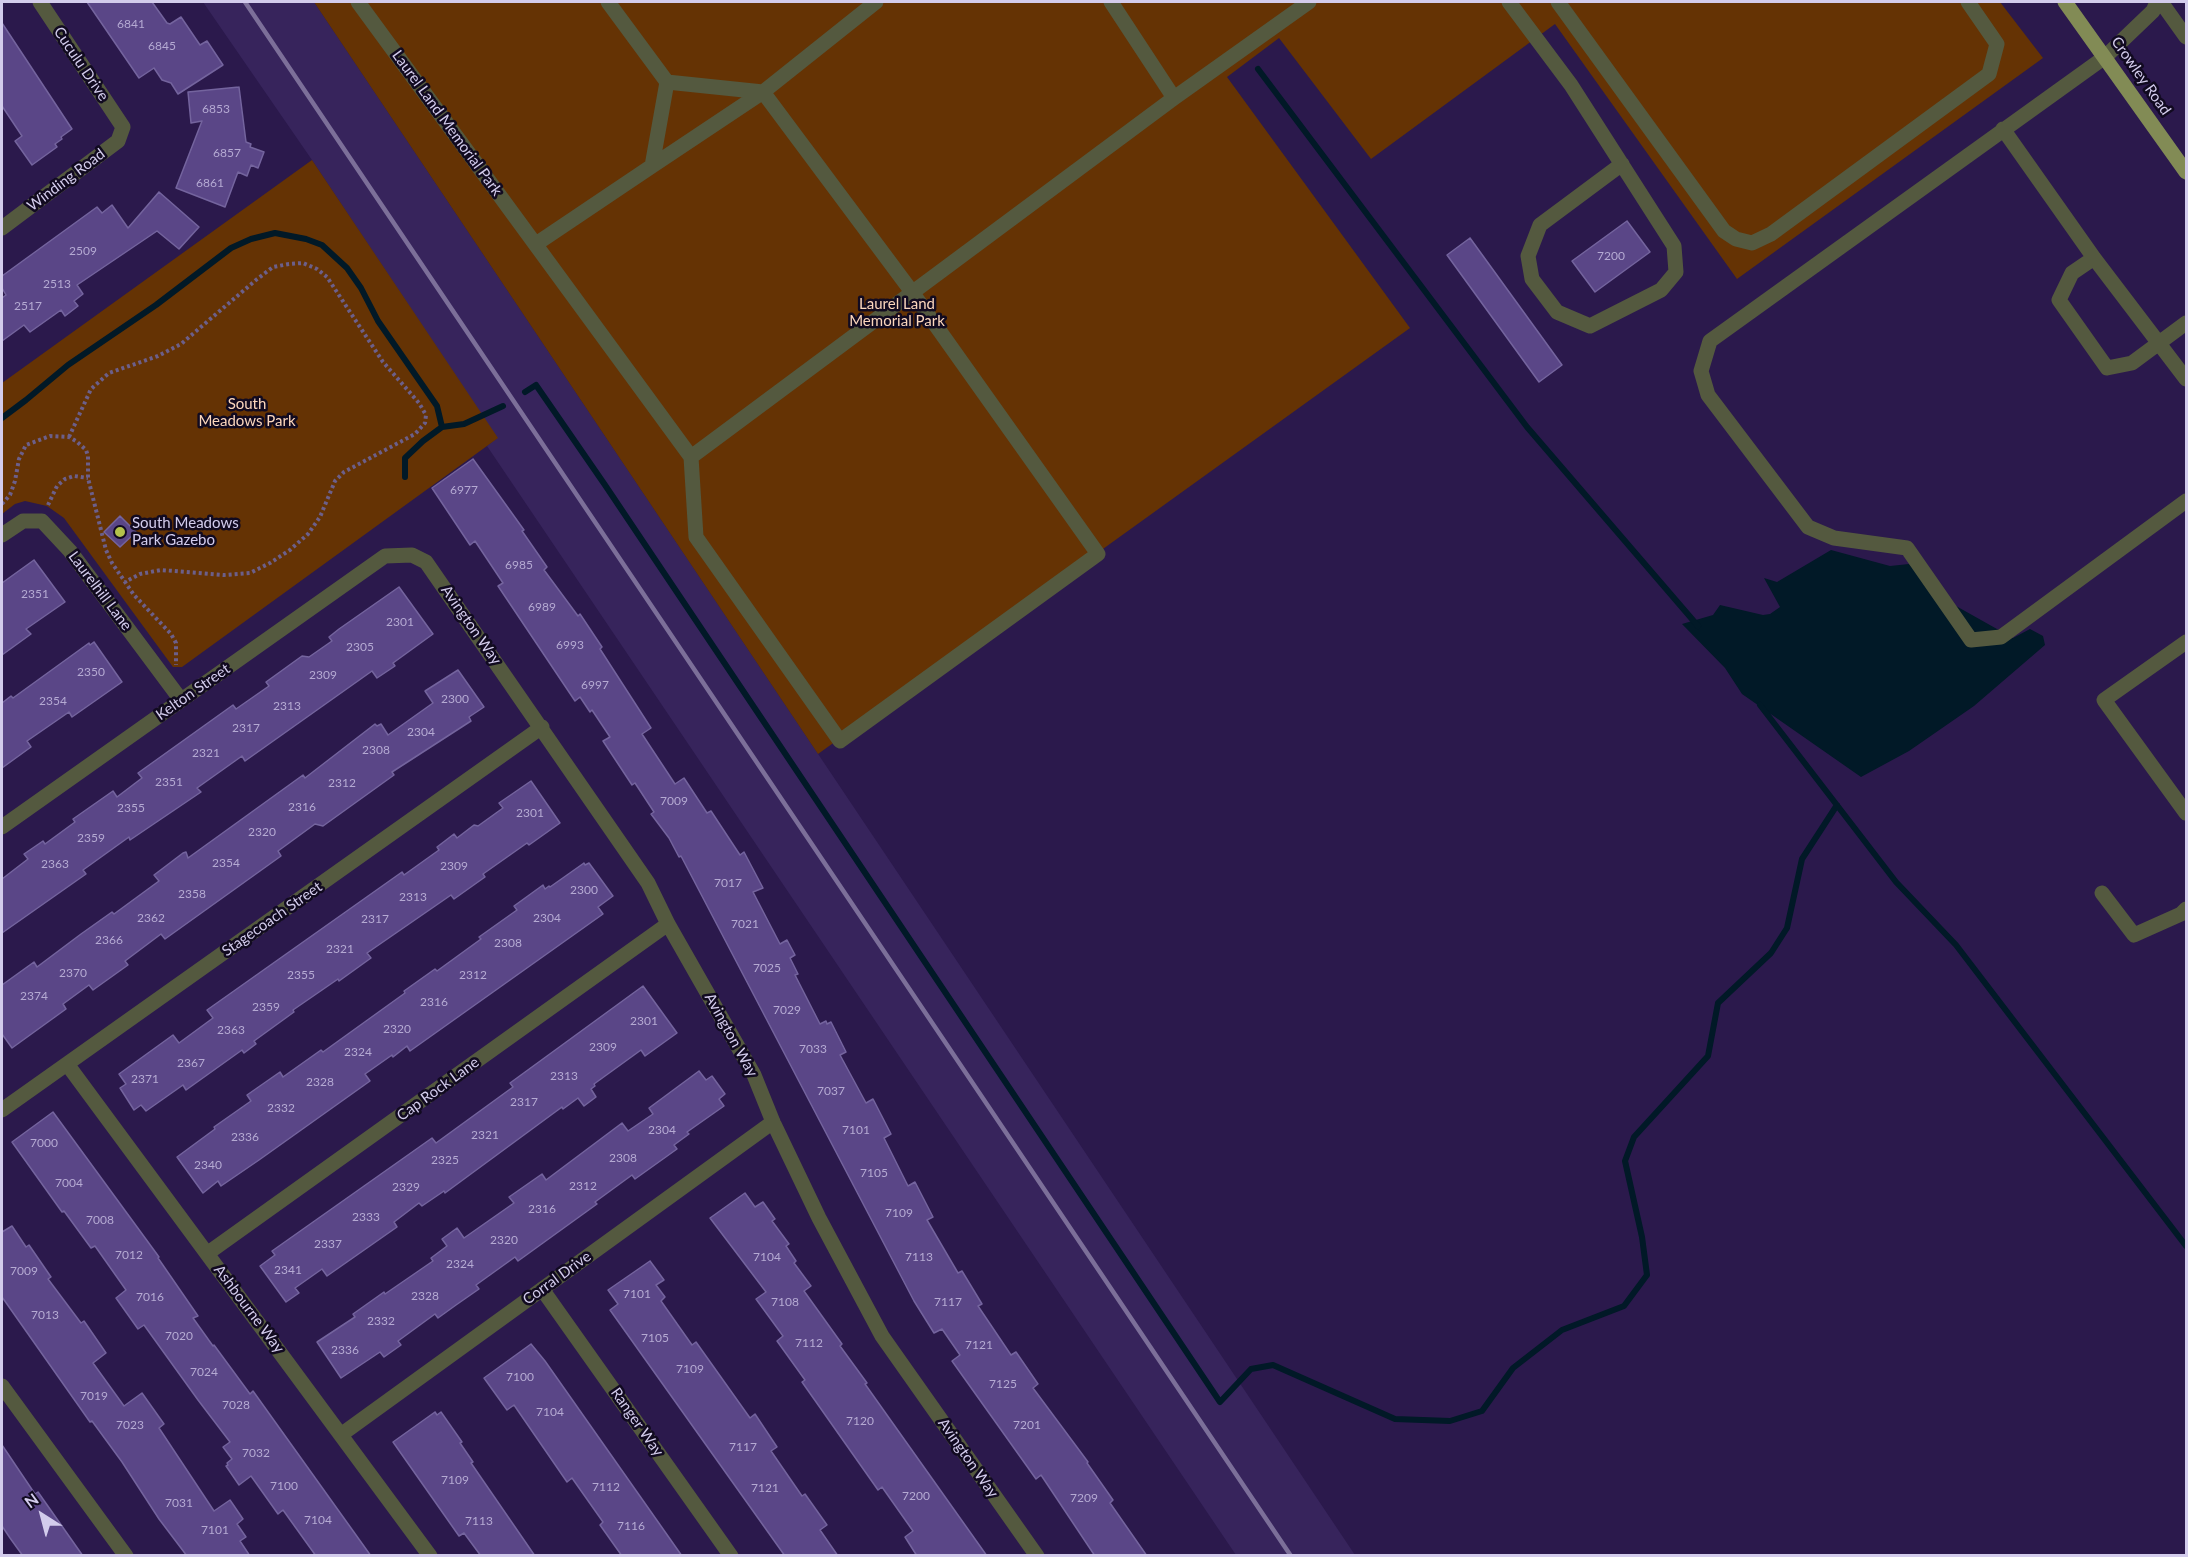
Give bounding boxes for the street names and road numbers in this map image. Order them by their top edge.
street label: Cuculu Drive [50,24,112,104]
street label: Crowley Road [2107,33,2175,119]
street label: Laurel Land Memorial Park [388,47,506,199]
street label: Winding Road [24,145,108,215]
street label: Laurelhill Lane [64,548,136,634]
street label: Avington Way [437,582,505,668]
street label: Kelton Street [152,660,234,724]
street label: Stagecoach Street [218,878,326,960]
street label: Avington Way [701,990,761,1080]
street label: Cap Rock Lane [393,1053,483,1125]
street label: Corral Drive [519,1247,595,1309]
street label: Ashbourne Way [210,1261,288,1357]
street label: Ranger Way [607,1384,667,1460]
street label: Avington Way [934,1415,1002,1501]

